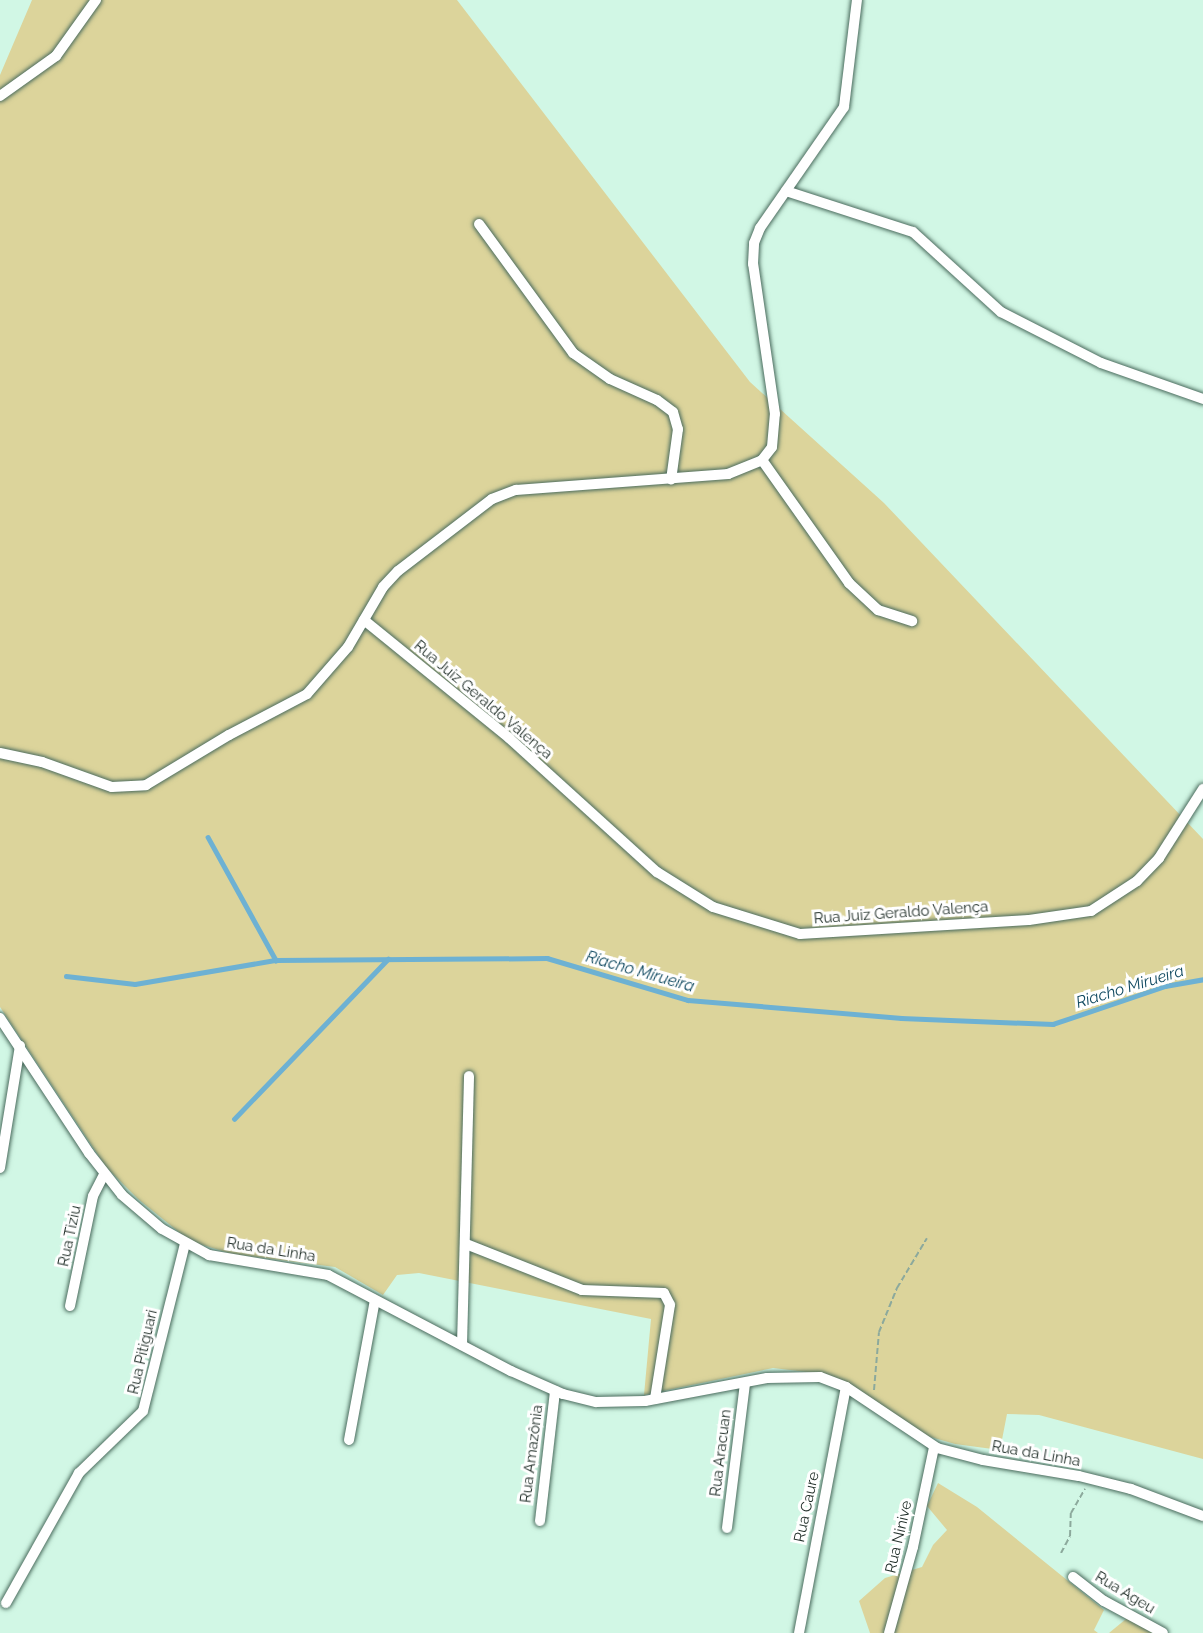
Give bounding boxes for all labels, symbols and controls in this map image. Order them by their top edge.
street label: Rua Juiz Geraldo Valença [410,637,556,763]
street label: Rua Juiz Geraldo Valença [813,898,989,928]
water label: Riacho Mirueira [584,947,696,997]
water label: Riacho Mirueira [1074,961,1186,1013]
street label: Rua Tiziu [55,1204,85,1268]
street label: Rua da Linha [225,1234,317,1266]
street label: Rua Pitiguari [125,1308,161,1396]
street label: Rua Amazônia [517,1404,547,1504]
street label: Rua Aracuan [707,1408,735,1498]
street label: Rua da Linha [990,1437,1082,1471]
street label: Rua Caure [791,1470,823,1544]
street label: Rua Ninive [882,1499,916,1575]
street label: Rua Ageu [1091,1568,1159,1618]

